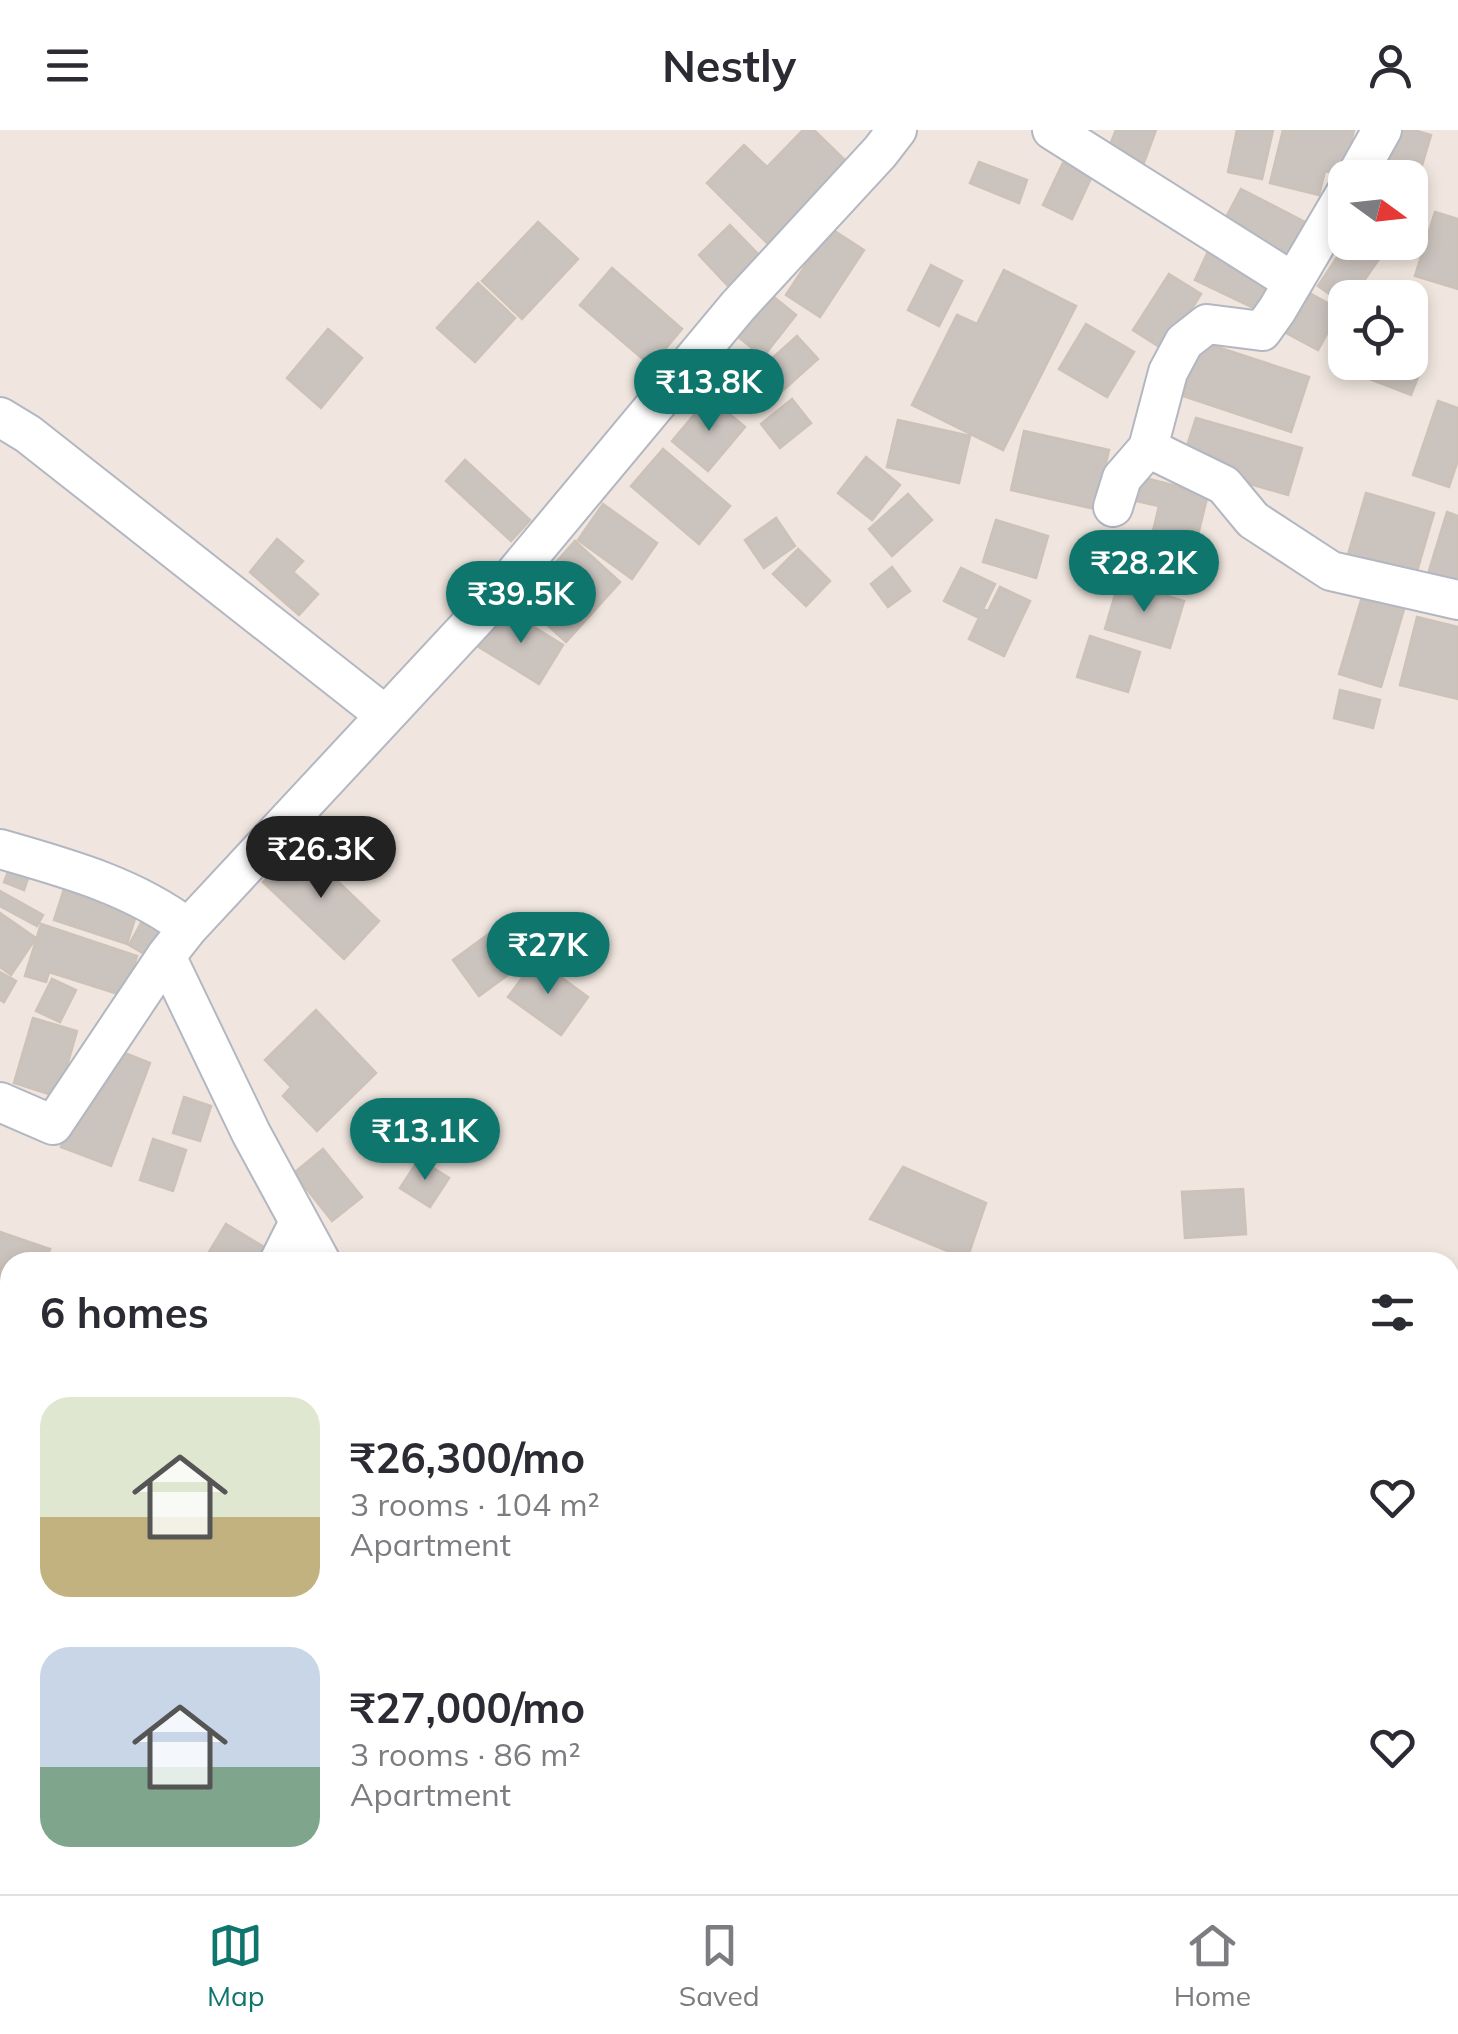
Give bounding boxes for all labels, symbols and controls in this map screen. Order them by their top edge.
text: Nestly [662,37,796,93]
icon: menu [40,38,95,93]
icon: person [1363,38,1418,93]
north arrow [1328,160,1428,260]
map controls [1328,160,1428,380]
button: locate [1328,280,1428,380]
pin: ₹13.8K [628,349,790,434]
text: ₹13.8K [656,361,762,401]
pin: ₹28.2K [1063,530,1225,615]
text: ₹28.2K [1091,542,1197,582]
pin: ₹39.5K [440,561,602,646]
text: ₹39.5K [468,573,574,613]
pin: ₹26.3K [240,816,402,901]
text: ₹26.3K [268,828,374,868]
pin: ₹27K [489,912,607,997]
text: ₹27K [509,924,587,964]
pin: ₹13.1K [344,1098,506,1183]
text: ₹13.1K [372,1110,478,1150]
icon: filters [1365,1285,1420,1340]
text: 6 homes [40,1286,209,1339]
text: ₹26,300/mo [350,1431,585,1484]
icon: home [120,1437,240,1557]
icon: heart [1365,1470,1420,1525]
text: 3 rooms · 104 m² [350,1484,600,1524]
text: Apartment [350,1524,511,1564]
text: ₹27,000/mo [350,1681,585,1734]
icon: home [120,1687,240,1807]
icon: heart [1365,1720,1420,1775]
text: 3 rooms · 86 m² [350,1734,581,1774]
text: Apartment [350,1774,511,1814]
tab: Map [207,1918,265,2013]
tab: Saved [679,1918,760,2013]
tab: Home [1174,1918,1251,2013]

